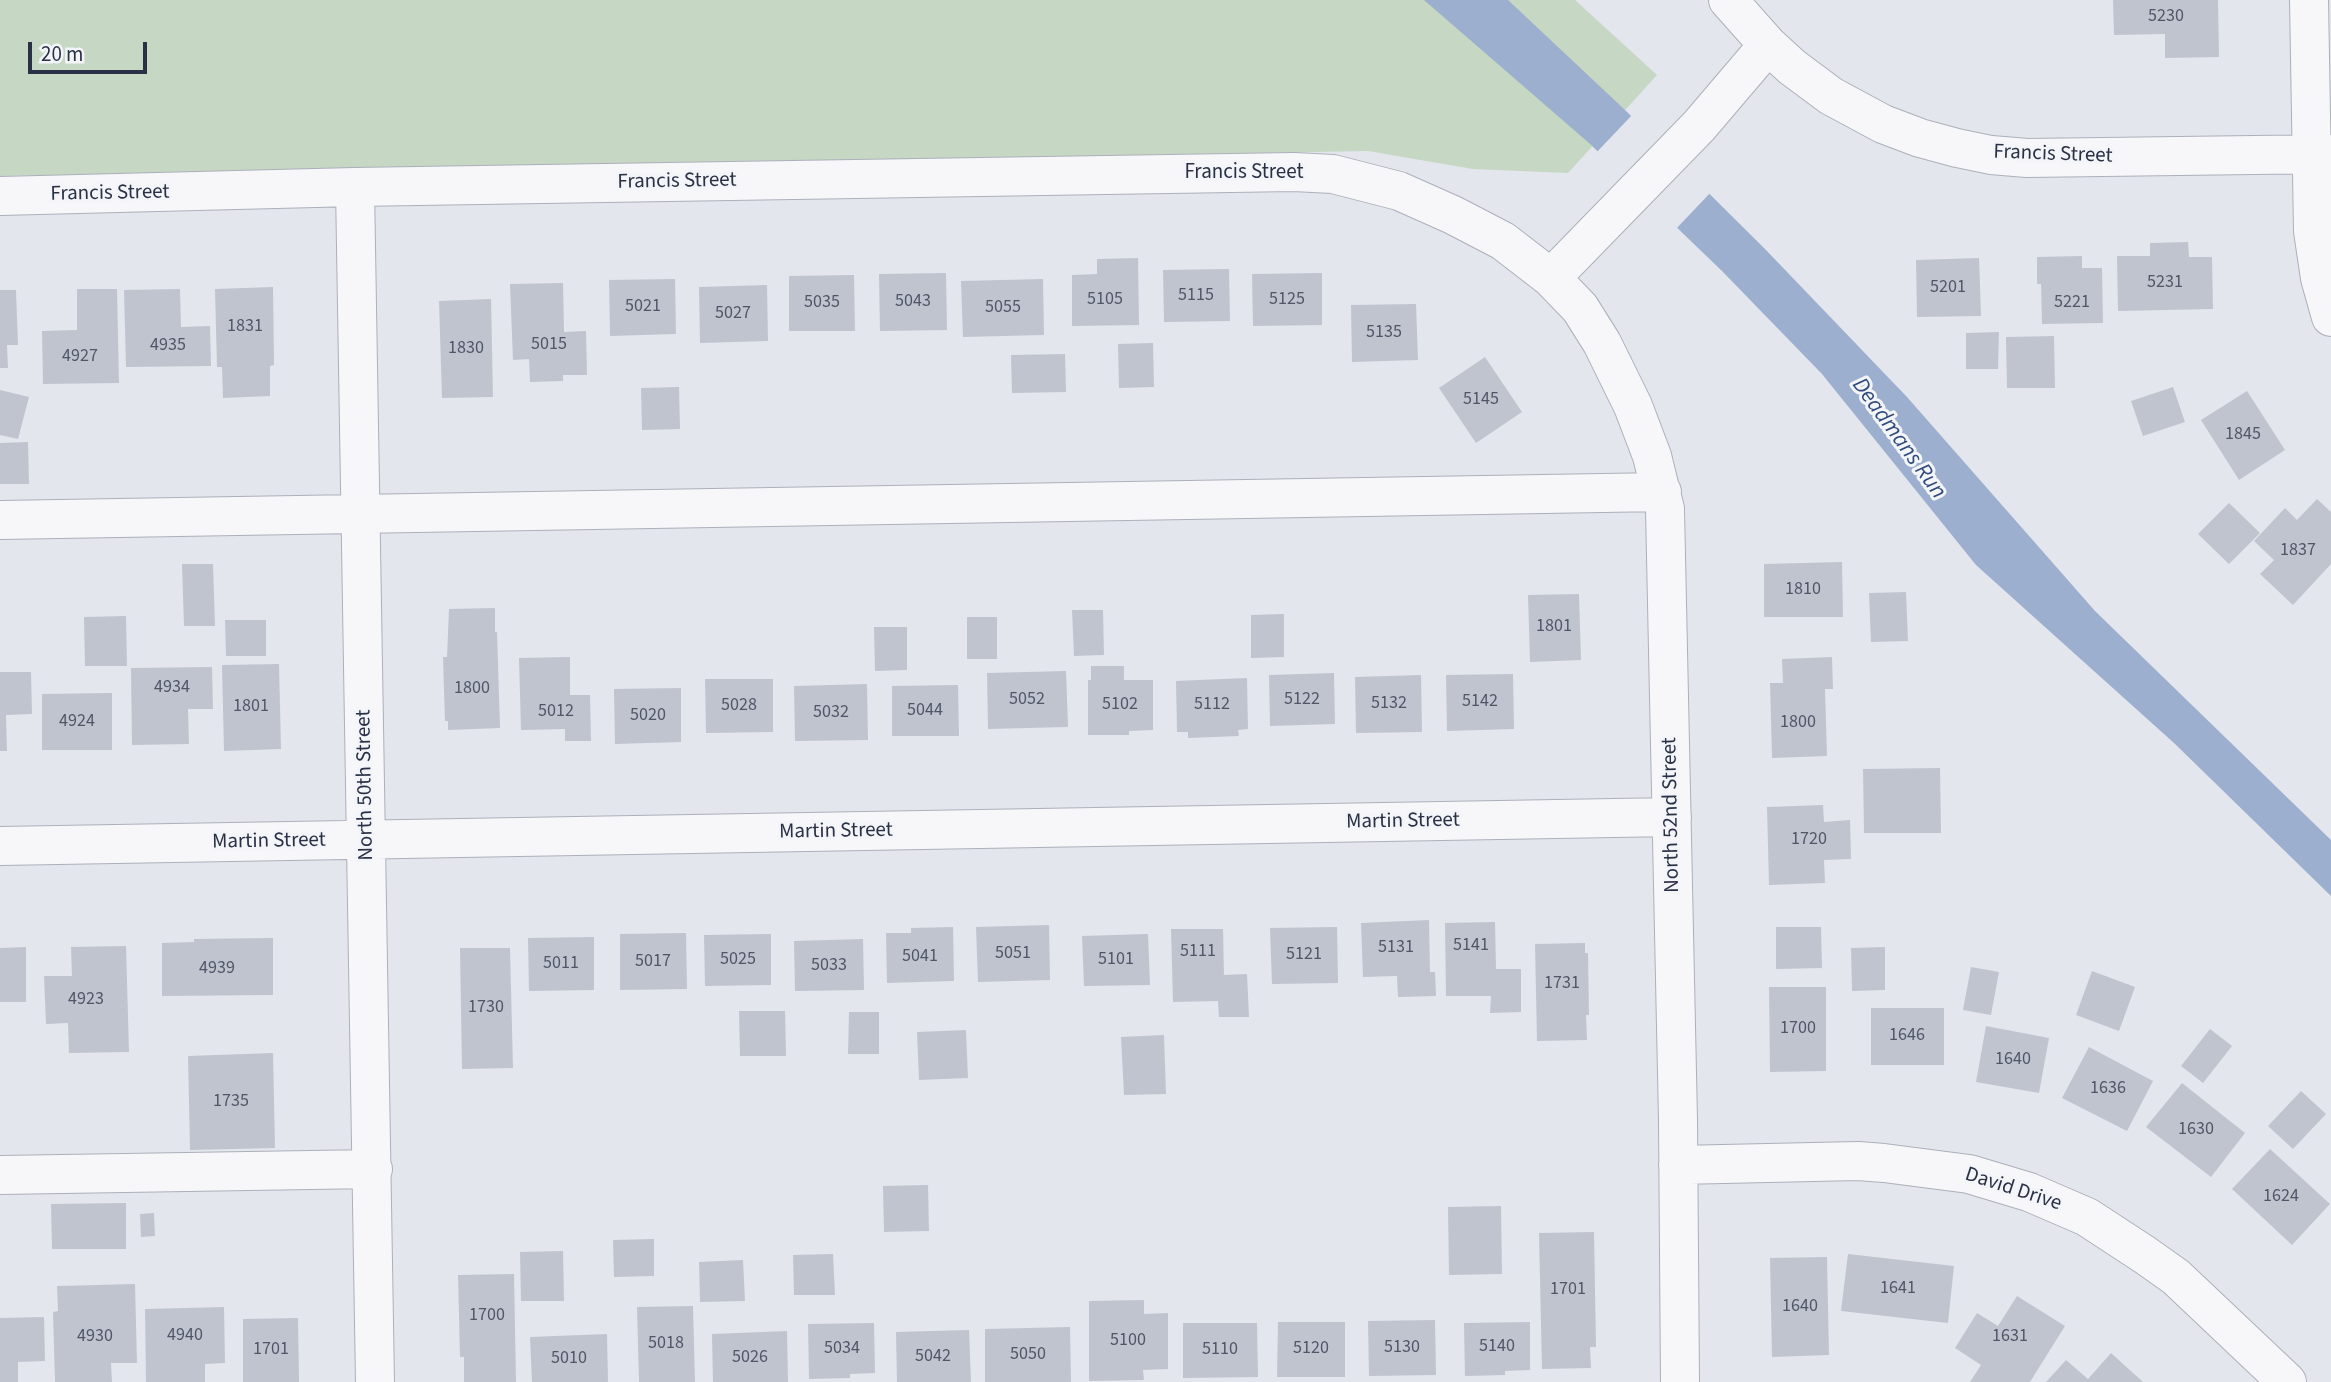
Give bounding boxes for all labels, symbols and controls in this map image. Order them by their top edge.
house number: 5230 [2148,6,2184,28]
scale bar [32,28,150,72]
text: 20 m [41,39,83,69]
street label: Francis Street [1993,140,2113,170]
street label: Francis Street [1184,160,1304,186]
street label: Francis Street [617,168,737,196]
street label: Francis Street [50,180,170,208]
house number: 5231 [2147,272,2183,294]
house number: 5201 [1930,277,1966,299]
house number: 5115 [1178,285,1214,307]
house number: 5105 [1087,289,1123,311]
house number: 5125 [1269,289,1305,311]
house number: 5043 [895,291,931,313]
house number: 5035 [804,292,840,314]
house number: 5221 [2054,292,2090,314]
house number: 5021 [625,296,661,318]
house number: 5055 [985,297,1021,319]
house number: 5027 [715,303,751,325]
house number: 1831 [227,316,263,338]
house number: 5135 [1366,322,1402,344]
house number: 5015 [531,334,567,356]
house number: 4935 [150,335,186,357]
house number: 1830 [448,338,484,360]
house number: 4927 [62,346,98,368]
water label: Deadmans Run [1845,373,1951,505]
house number: 5145 [1463,389,1499,411]
house number: 1845 [2225,424,2261,446]
house number: 1837 [2280,540,2316,562]
house number: 1810 [1785,579,1821,601]
house number: 1801 [1536,616,1572,638]
house number: 4934 [154,677,190,699]
house number: 1800 [454,678,490,700]
house number: 5052 [1009,689,1045,711]
house number: 5122 [1284,689,1320,711]
house number: 5142 [1462,691,1498,713]
house number: 5132 [1371,693,1407,715]
house number: 5102 [1102,694,1138,716]
house number: 5112 [1194,694,1230,716]
house number: 5028 [721,695,757,717]
house number: 1801 [233,696,269,718]
house number: 5044 [907,700,943,722]
house number: 5012 [538,701,574,723]
house number: 5032 [813,702,849,724]
house number: 5020 [630,705,666,727]
street label: North 50th Street [352,709,380,861]
house number: 4924 [59,711,95,733]
house number: 1800 [1780,712,1816,734]
street label: North 52nd Street [1658,737,1686,893]
street label: Martin Street [1346,808,1460,836]
street label: Martin Street [779,818,893,846]
street label: Martin Street [212,828,326,856]
house number: 1720 [1791,829,1827,851]
house number: 5141 [1453,935,1489,957]
house number: 5131 [1378,937,1414,959]
house number: 5111 [1180,941,1216,963]
house number: 5051 [995,943,1031,965]
house number: 5121 [1286,944,1322,966]
house number: 5041 [902,946,938,968]
house number: 5025 [720,949,756,971]
house number: 5101 [1098,949,1134,971]
house number: 5017 [635,951,671,973]
house number: 5011 [543,953,579,975]
house number: 5033 [811,955,847,977]
house number: 4939 [199,958,235,980]
house number: 1731 [1544,973,1580,995]
house number: 4923 [68,989,104,1011]
house number: 1730 [468,997,504,1019]
house number: 1700 [1780,1018,1816,1040]
house number: 1646 [1889,1025,1925,1047]
house number: 1640 [1995,1049,2031,1071]
house number: 1636 [2090,1078,2126,1100]
house number: 1735 [213,1091,249,1113]
house number: 1630 [2178,1119,2214,1141]
street label: David Drive [1962,1163,2064,1217]
house number: 1624 [2263,1186,2299,1208]
house number: 1641 [1880,1278,1916,1300]
house number: 1701 [1550,1279,1586,1301]
house number: 1640 [1782,1296,1818,1318]
house number: 1700 [469,1305,505,1327]
house number: 4940 [167,1325,203,1347]
house number: 4930 [77,1326,113,1348]
house number: 1631 [1992,1326,2028,1348]
house number: 5100 [1110,1330,1146,1352]
house number: 5018 [648,1333,684,1355]
house number: 5140 [1479,1336,1515,1358]
house number: 5130 [1384,1337,1420,1359]
house number: 5034 [824,1338,860,1360]
house number: 5120 [1293,1338,1329,1360]
house number: 1701 [253,1339,289,1361]
house number: 5110 [1202,1339,1238,1361]
house number: 5050 [1010,1344,1046,1366]
house number: 5042 [915,1346,951,1368]
house number: 5026 [732,1347,768,1369]
house number: 5010 [551,1348,587,1370]

